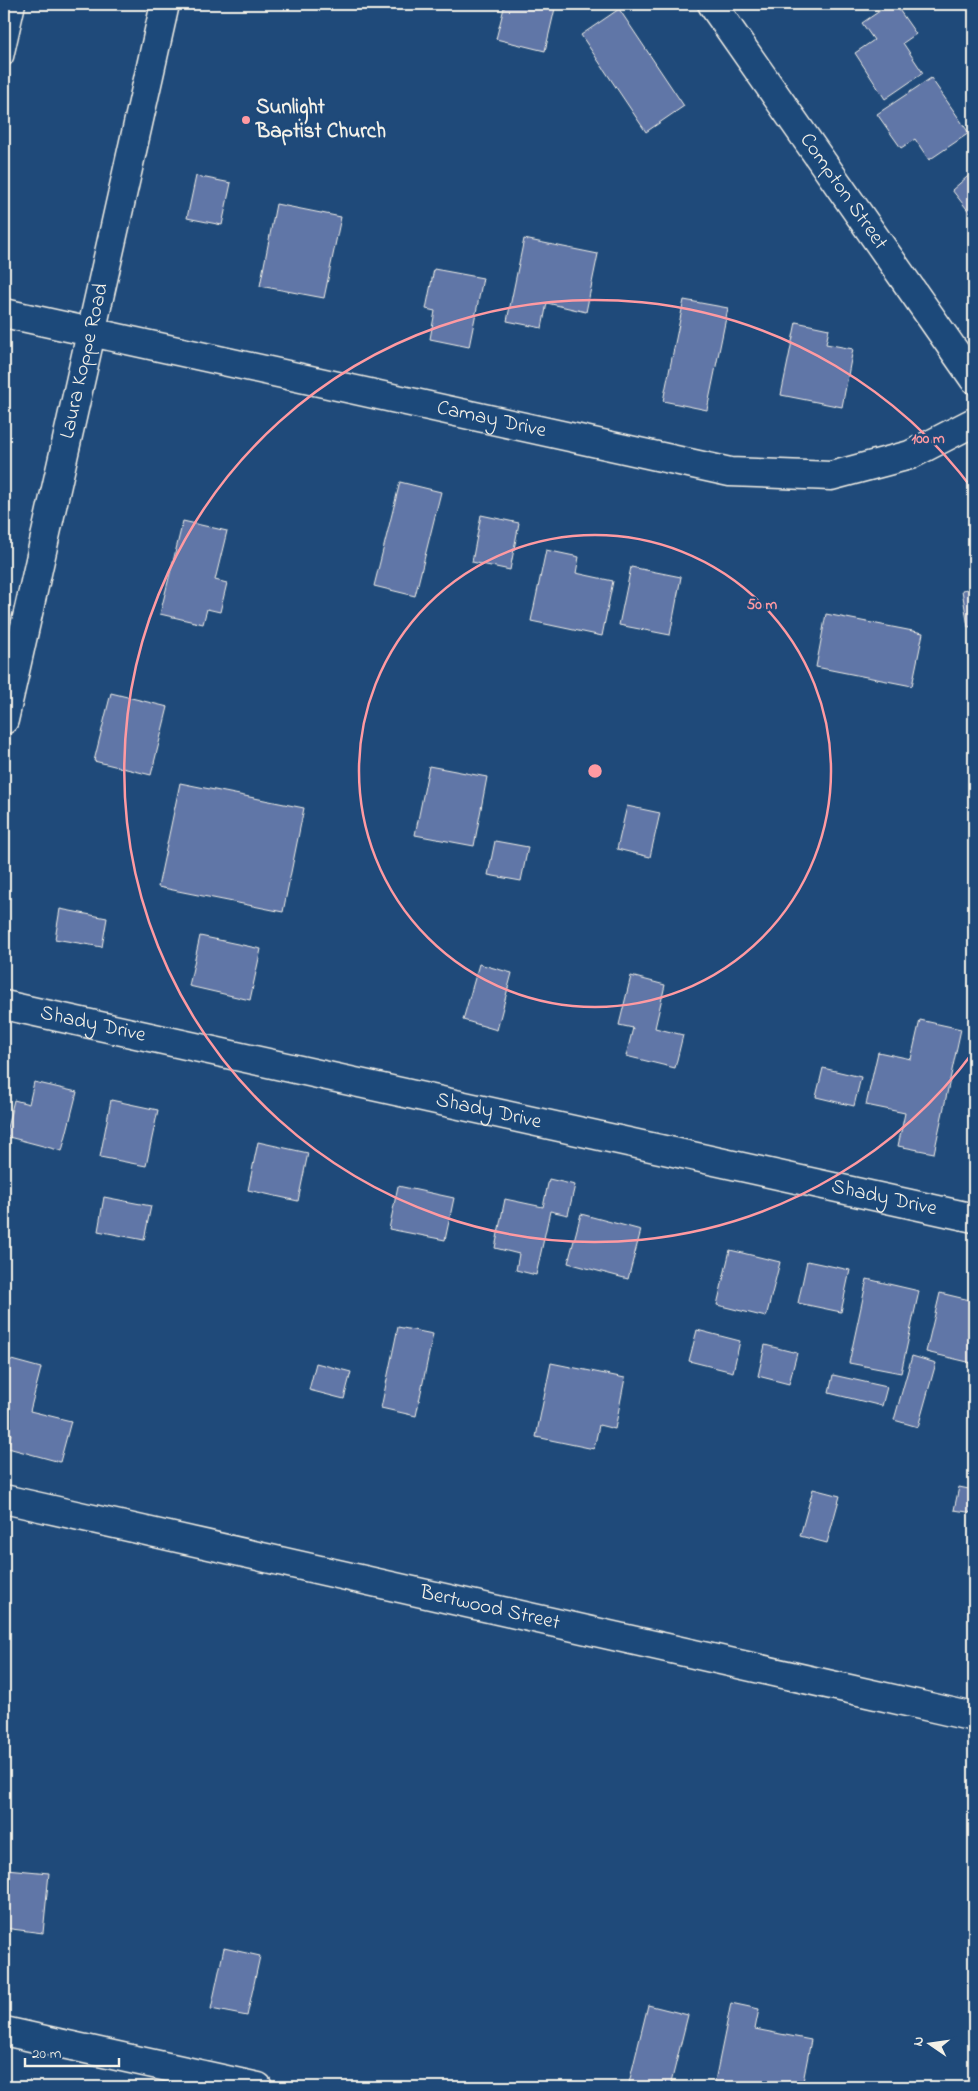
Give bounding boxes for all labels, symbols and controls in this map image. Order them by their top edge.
place label: Sunlight Baptist Church [255,93,386,147]
marker: Sunlight Baptist Church [240,114,252,126]
street label: Compton Street [792,127,895,256]
street label: Laura Koppe Road [53,280,117,442]
street label: Camay Drive [434,393,550,446]
text: 100 m [911,428,945,450]
text: 50 m [747,594,778,616]
centre of rings [586,762,604,780]
street label: Shady Drive [37,998,149,1051]
street label: Shady Drive [433,1085,545,1138]
street label: Shady Drive [828,1172,940,1225]
street label: Bertwood Street [416,1578,563,1638]
north arrow [906,2018,956,2068]
text: N [908,2034,930,2048]
scale bar [25,2036,119,2068]
text: 20 m [32,2043,62,2065]

